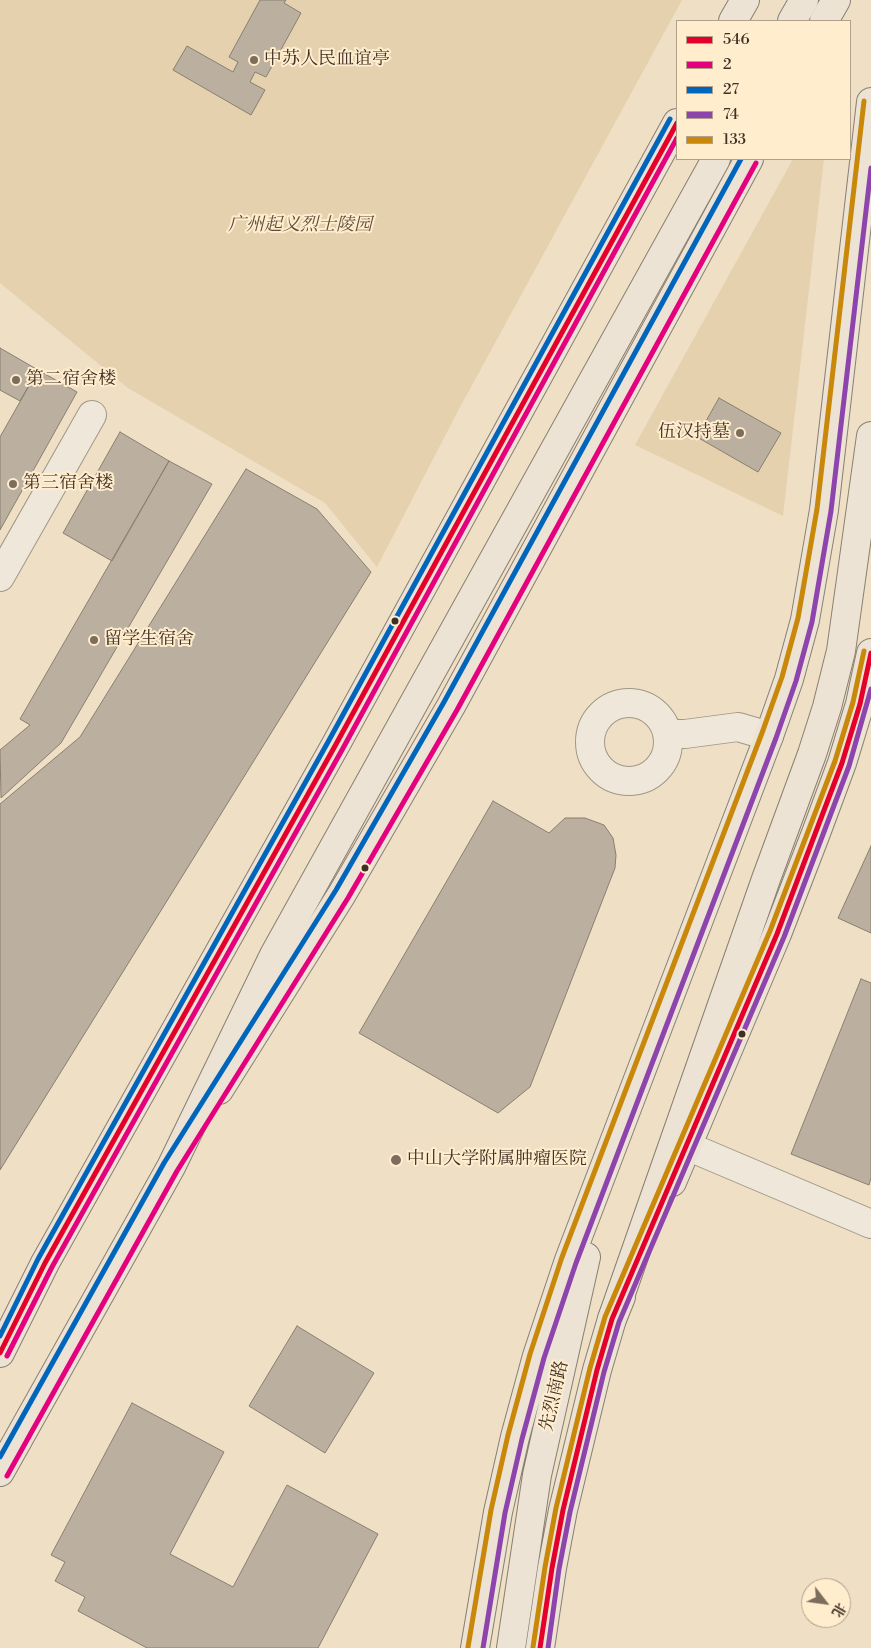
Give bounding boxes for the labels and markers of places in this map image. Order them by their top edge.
place label: 中苏人民血谊亭 [264,49,390,71]
marker: 中苏人民血谊亭 [248,54,260,66]
place label: 第二宿舍楼 [26,369,116,391]
marker: 第二宿舍楼 [10,374,22,386]
place label: 伍汉持墓 [658,422,730,444]
marker: 伍汉持墓 [734,427,746,439]
place label: 第三宿舍楼 [23,473,113,495]
marker: 第三宿舍楼 [7,478,19,490]
unlabelled marker [390,616,400,626]
place label: 留学生宿舍 [104,629,194,651]
marker: 留学生宿舍 [88,634,100,646]
unlabelled marker [360,863,370,873]
unlabelled marker [737,1029,747,1039]
place label: 中山大学附属肿瘤医院 [407,1149,587,1171]
marker: 中山大学附属肿瘤医院 [389,1153,403,1167]

